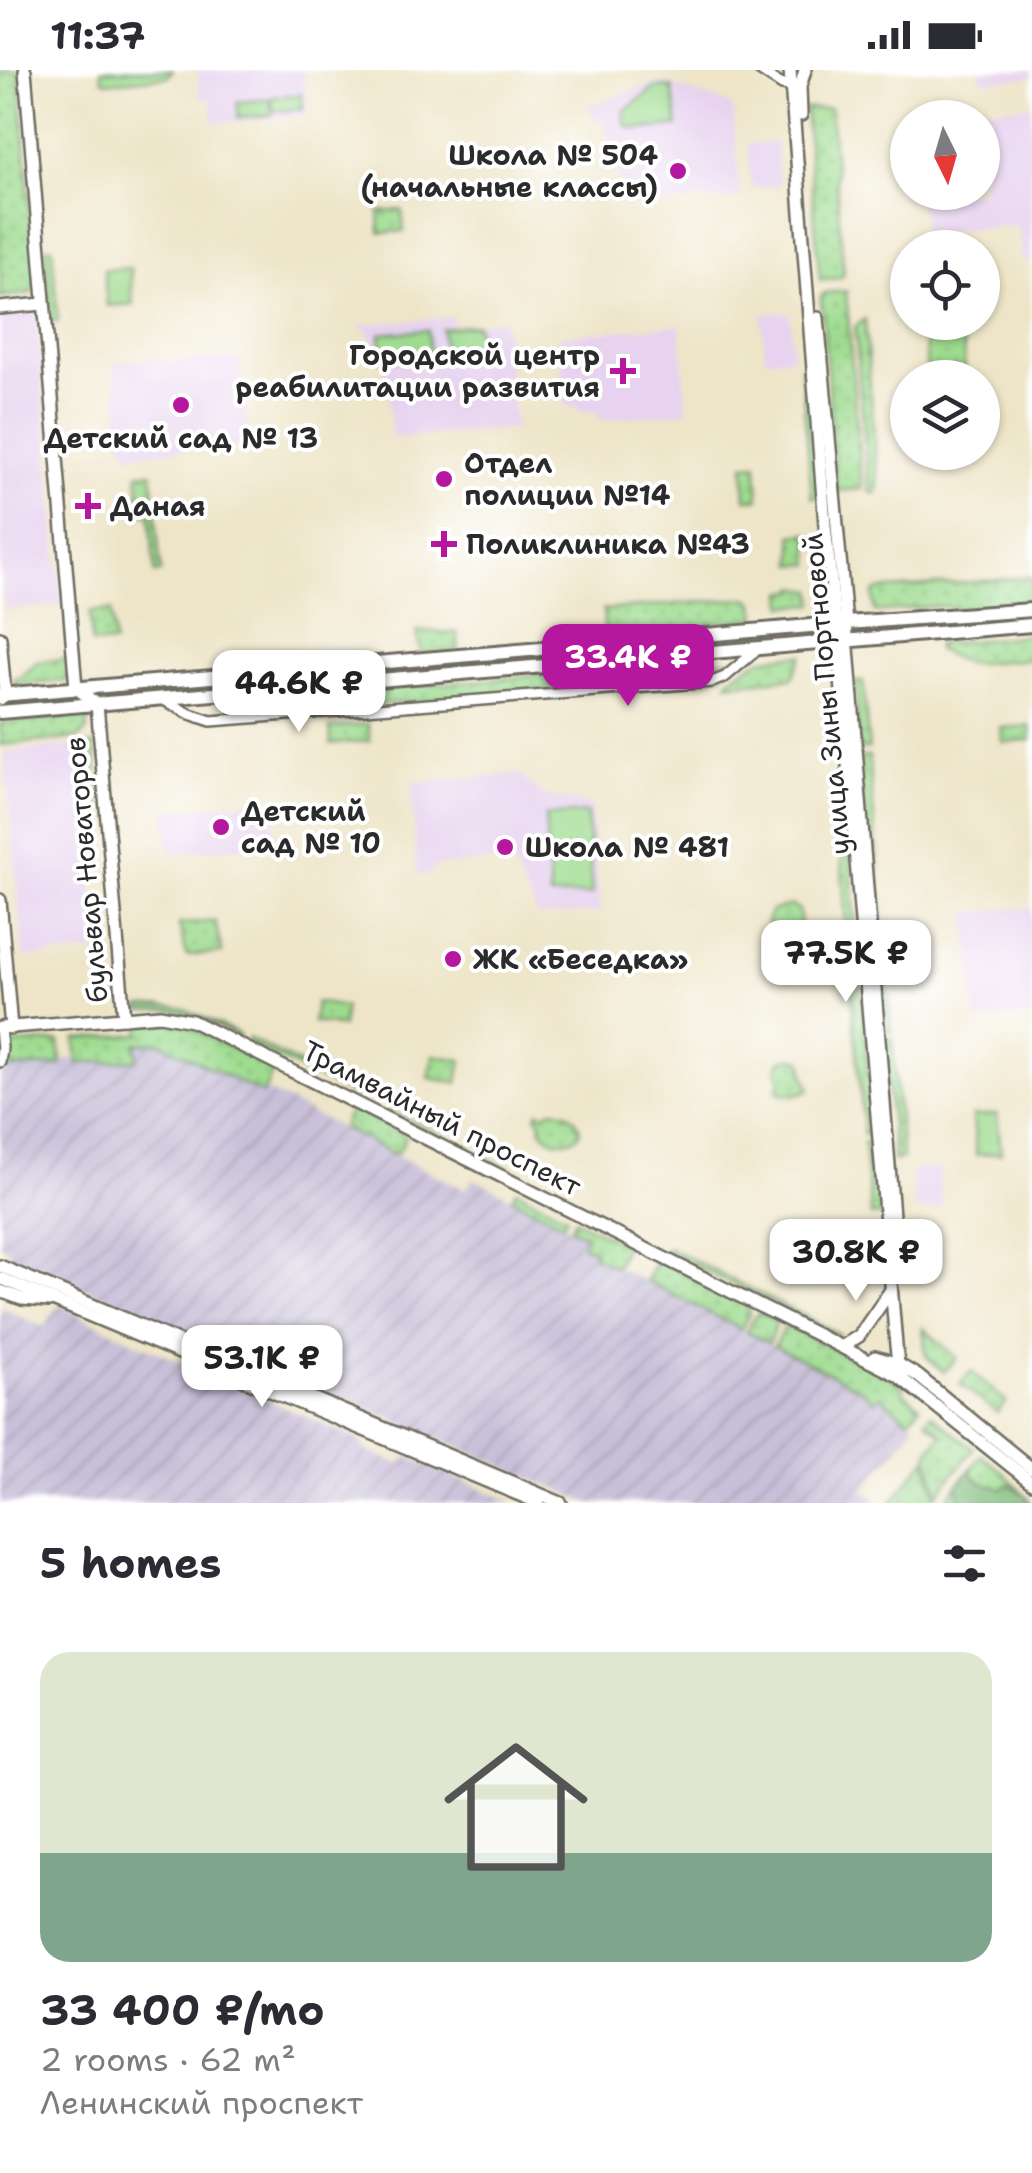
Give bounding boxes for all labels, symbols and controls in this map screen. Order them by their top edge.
text: 11:37 [50,10,145,61]
north arrow [890,100,1000,210]
map controls [890,100,1000,470]
place label: Школа № 504 (начальные классы) [360,136,658,206]
marker: Школа № 504 (начальные классы) [667,160,689,182]
button: locate [890,230,1000,340]
place label: Городской центр реабилитации развития [236,336,600,406]
marker: Городской центр реабилитации развития [610,358,636,384]
button: layers [890,360,1000,470]
marker: Детский сад № 13 [170,394,192,416]
place label: Детский сад № 13 [44,419,318,457]
place label: Отдел полиции №14 [464,444,671,514]
marker: Отдел полиции №14 [433,468,455,490]
place label: Даная [110,487,206,525]
marker: Даная [75,493,101,519]
place label: Поликлиника №43 [466,525,750,563]
marker: Поликлиника №43 [431,531,457,557]
street label: улица Зины Портновой [793,531,859,857]
pin: 33.4K ₽ [536,624,720,709]
text: 33.4K ₽ [564,635,692,678]
pin: 44.6K ₽ [207,650,391,735]
text: 44.6K ₽ [234,661,364,704]
street label: бульвар Новаторов [55,735,117,1005]
place label: Детский сад № 10 [241,792,381,862]
marker: Детский сад № 10 [210,816,232,838]
place label: Школа № 481 [525,828,729,866]
marker: Школа № 481 [494,836,516,858]
pin: 77.5K ₽ [754,920,938,1005]
text: 77.5K ₽ [783,931,909,974]
place label: ЖК «Беседка» [473,940,688,978]
marker: ЖК «Беседка» [442,948,464,970]
street label: Трамвайный проспект [296,1031,589,1205]
pin: 30.8K ₽ [764,1219,948,1304]
text: 30.8K ₽ [792,1230,920,1273]
pin: 53.1K ₽ [170,1325,354,1410]
text: 53.1K ₽ [204,1336,320,1379]
text: 5 homes [40,1535,221,1591]
icon: filters [937,1536,992,1591]
icon: home [426,1717,606,1897]
text: 33 400 ₽/mo [40,1982,325,2038]
text: 2 rooms · 62 m² [40,2038,296,2081]
text: Ленинский проспект [40,2081,363,2124]

